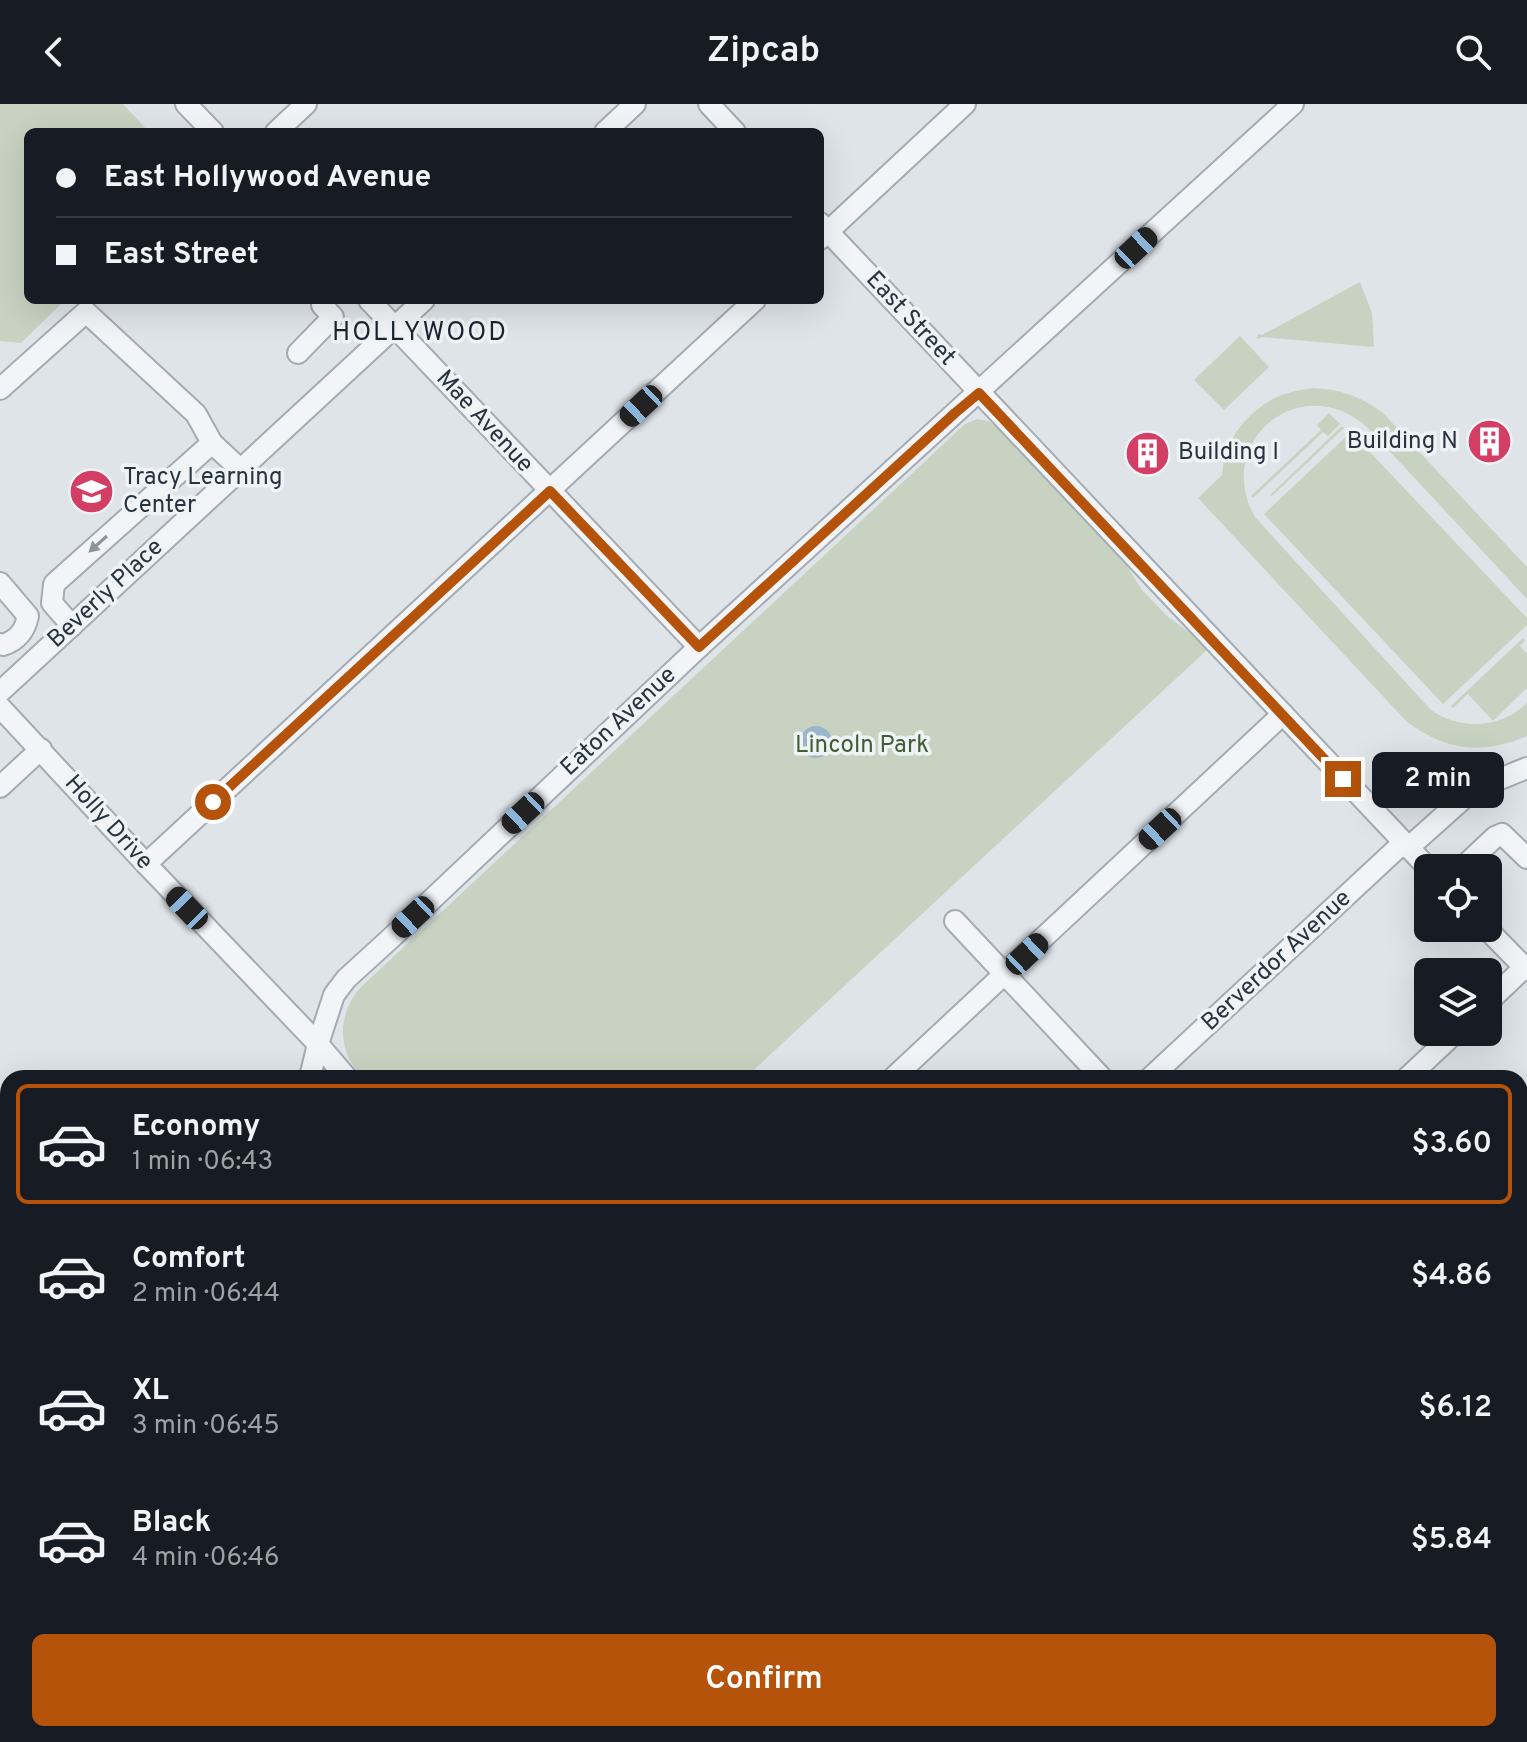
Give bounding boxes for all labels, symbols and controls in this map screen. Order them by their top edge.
text: Zipcab [707,29,820,75]
icon: back [32,30,76,74]
icon: search [1451,30,1495,74]
text: East Hollywood Avenue [104,160,431,197]
car [1110,223,1162,273]
text: East Street [104,237,259,274]
street label: East Street [859,265,961,373]
district label: HOLLYWOOD [332,317,508,350]
street label: Mae Avenue [429,364,539,480]
car [615,381,667,431]
building icon: Building N [1465,418,1513,466]
place label: Building N [1347,427,1458,457]
building icon: Building I [1123,429,1171,477]
place label: Building I [1178,438,1279,468]
place label: Tracy Learning Center [123,463,283,521]
school or university icon: Tracy Learning Center [68,468,116,516]
street label: Beverly Place [42,533,170,655]
one-way arrow [89,535,108,553]
street label: Eaton Avenue [555,661,683,783]
park label: Lincoln Park [795,731,929,761]
callout: 2 min [1371,751,1503,807]
route end [1325,761,1361,797]
text: 2 min [1404,763,1472,796]
street label: Holly Drive [57,769,159,877]
route start [195,784,231,820]
car [497,788,549,838]
car [1134,804,1186,854]
map controls [1414,854,1502,1046]
button: locate [1414,854,1502,942]
car [162,882,212,934]
street label: Berverdor Avenue [1196,884,1358,1038]
car [387,892,439,942]
car [1001,929,1053,979]
button: layers [1414,958,1502,1046]
icon: car [36,1108,108,1180]
text: Economy [132,1109,260,1146]
text: $3.60 [1412,1126,1492,1163]
text: 1 min · 06:43 [132,1146,273,1179]
icon: car [36,1240,108,1312]
text: Comfort [132,1241,245,1278]
text: $4.86 [1411,1258,1492,1295]
text: 2 min · 06:44 [132,1278,280,1311]
icon: car [36,1372,108,1444]
text: XL [132,1373,169,1410]
text: $6.12 [1419,1390,1492,1427]
text: 3 min · 06:45 [132,1410,280,1443]
icon: car [36,1504,108,1576]
text: Black [132,1505,211,1542]
text: $5.84 [1411,1522,1492,1559]
text: 4 min · 06:46 [132,1542,279,1575]
button: Confirm [32,1634,1496,1726]

